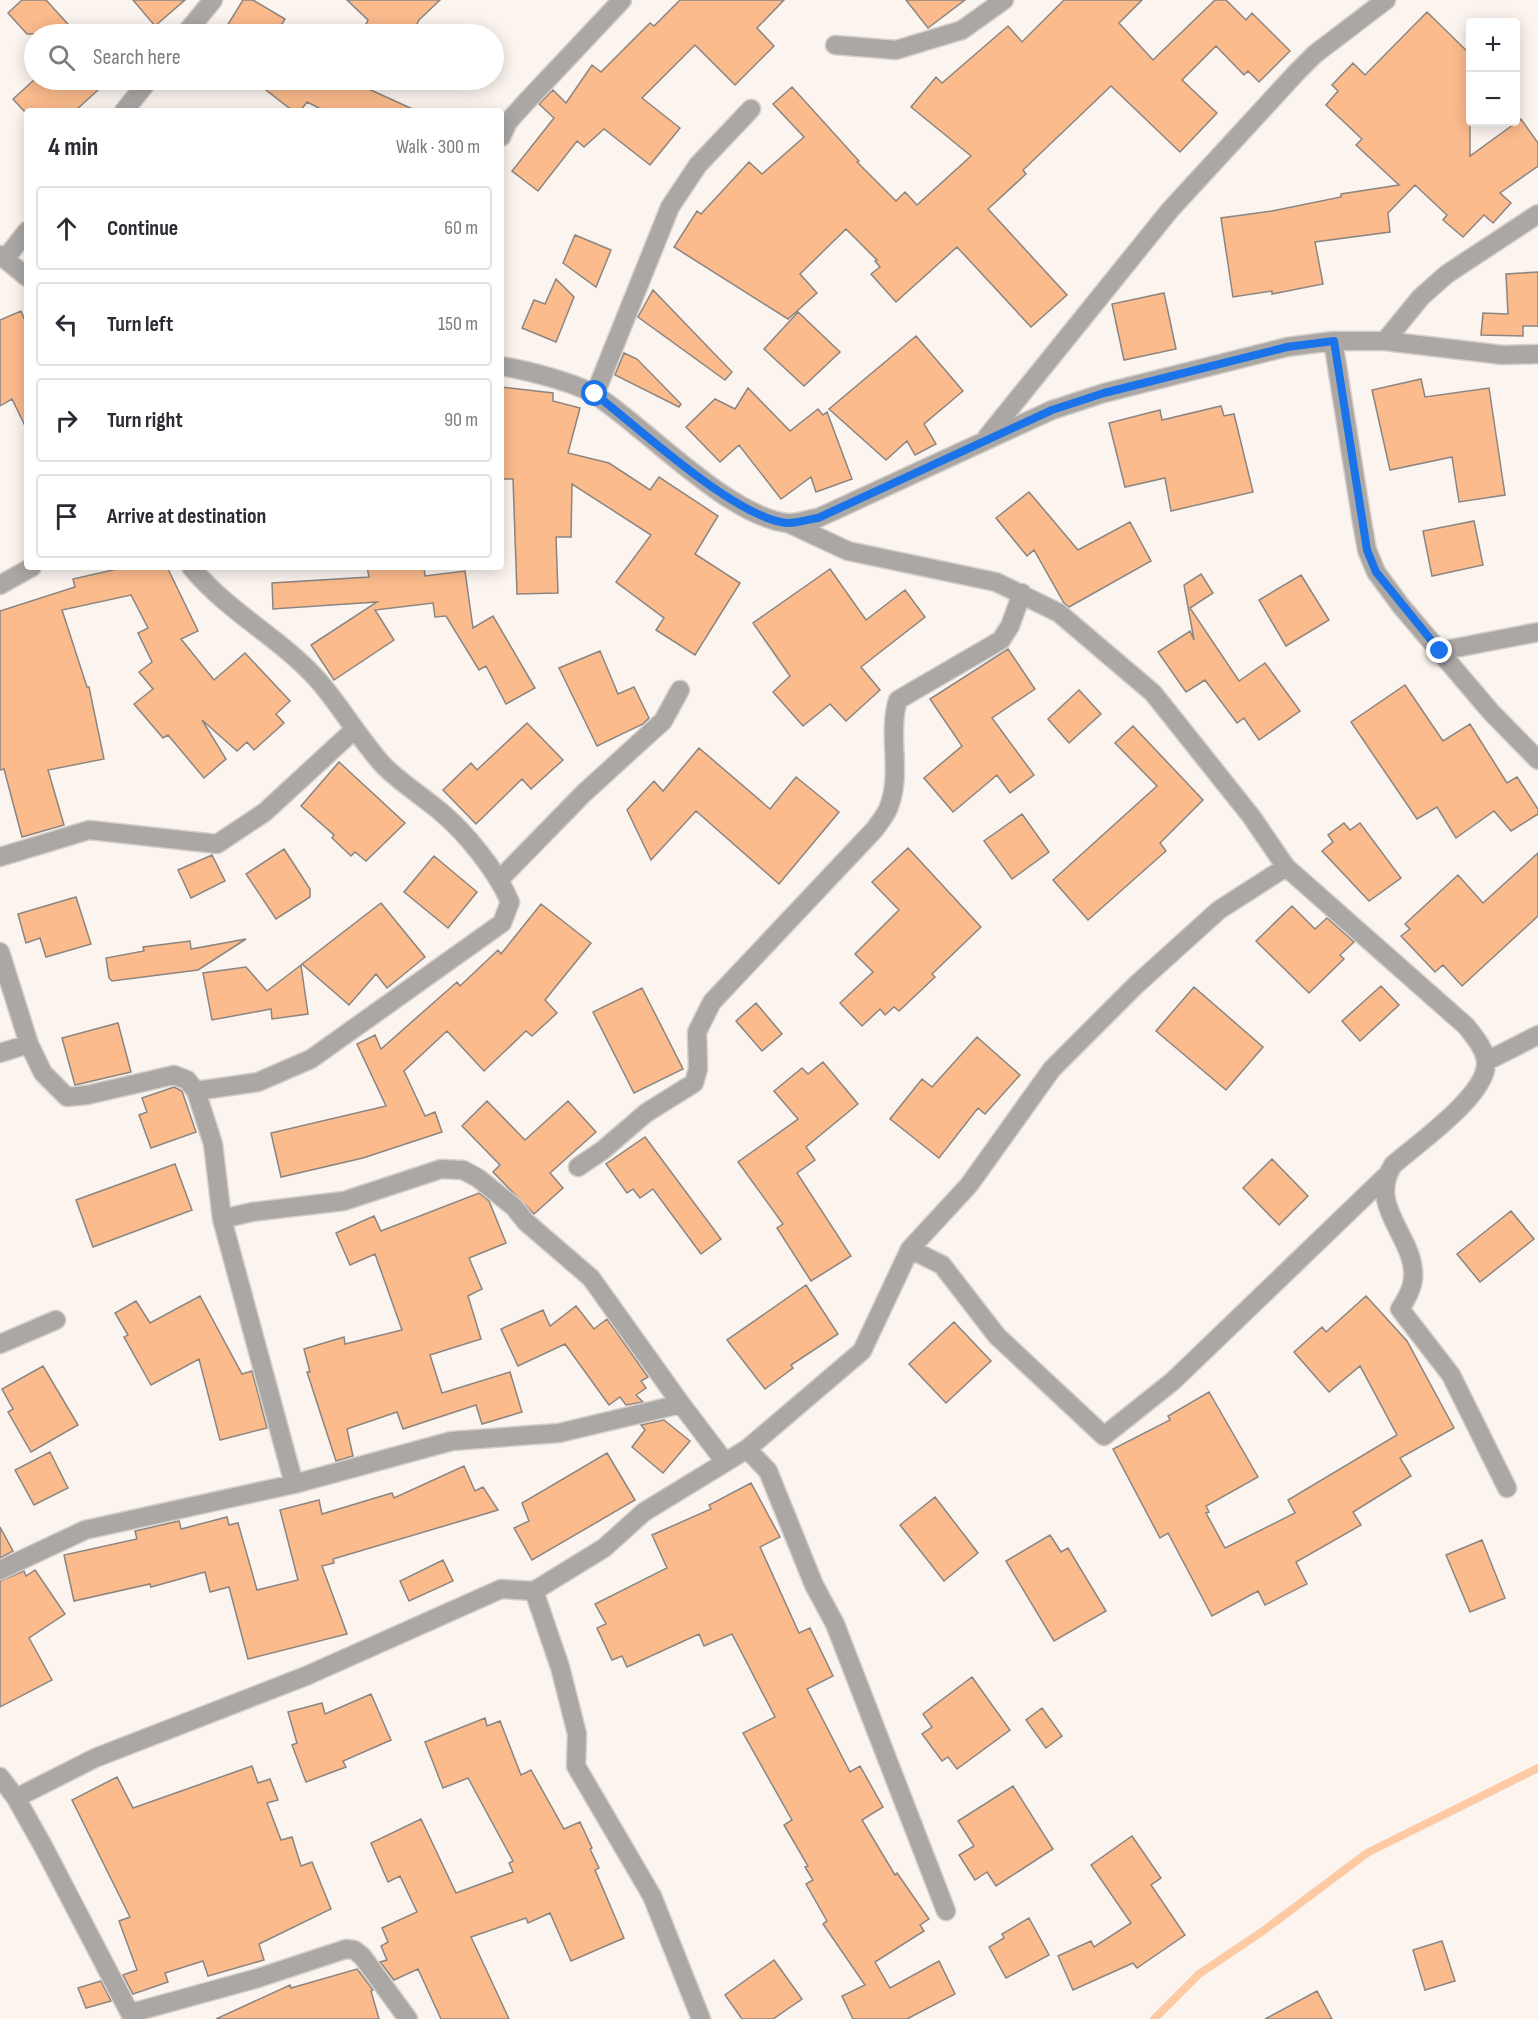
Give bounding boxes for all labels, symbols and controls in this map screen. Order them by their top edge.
map controls [1466,18,1520,126]
button: + [1466,18,1520,72]
search box [24,24,504,90]
icon: search [45,41,78,74]
text: Search here [93,44,180,71]
button: − [1466,72,1520,126]
text: 4 min [48,132,98,163]
text: Walk · 300 m [396,135,480,159]
icon: ahead [50,212,83,245]
text: Continue [107,215,178,242]
text: 60 m [444,216,478,240]
icon: left [50,308,83,341]
text: Turn left [107,311,173,338]
text: 150 m [438,312,478,336]
route start [581,380,607,406]
icon: right [50,404,83,437]
text: Turn right [107,407,183,434]
text: 90 m [444,408,478,432]
icon: arrive [50,500,83,533]
text: Arrive at destination [107,503,266,530]
route end [1426,637,1452,663]

